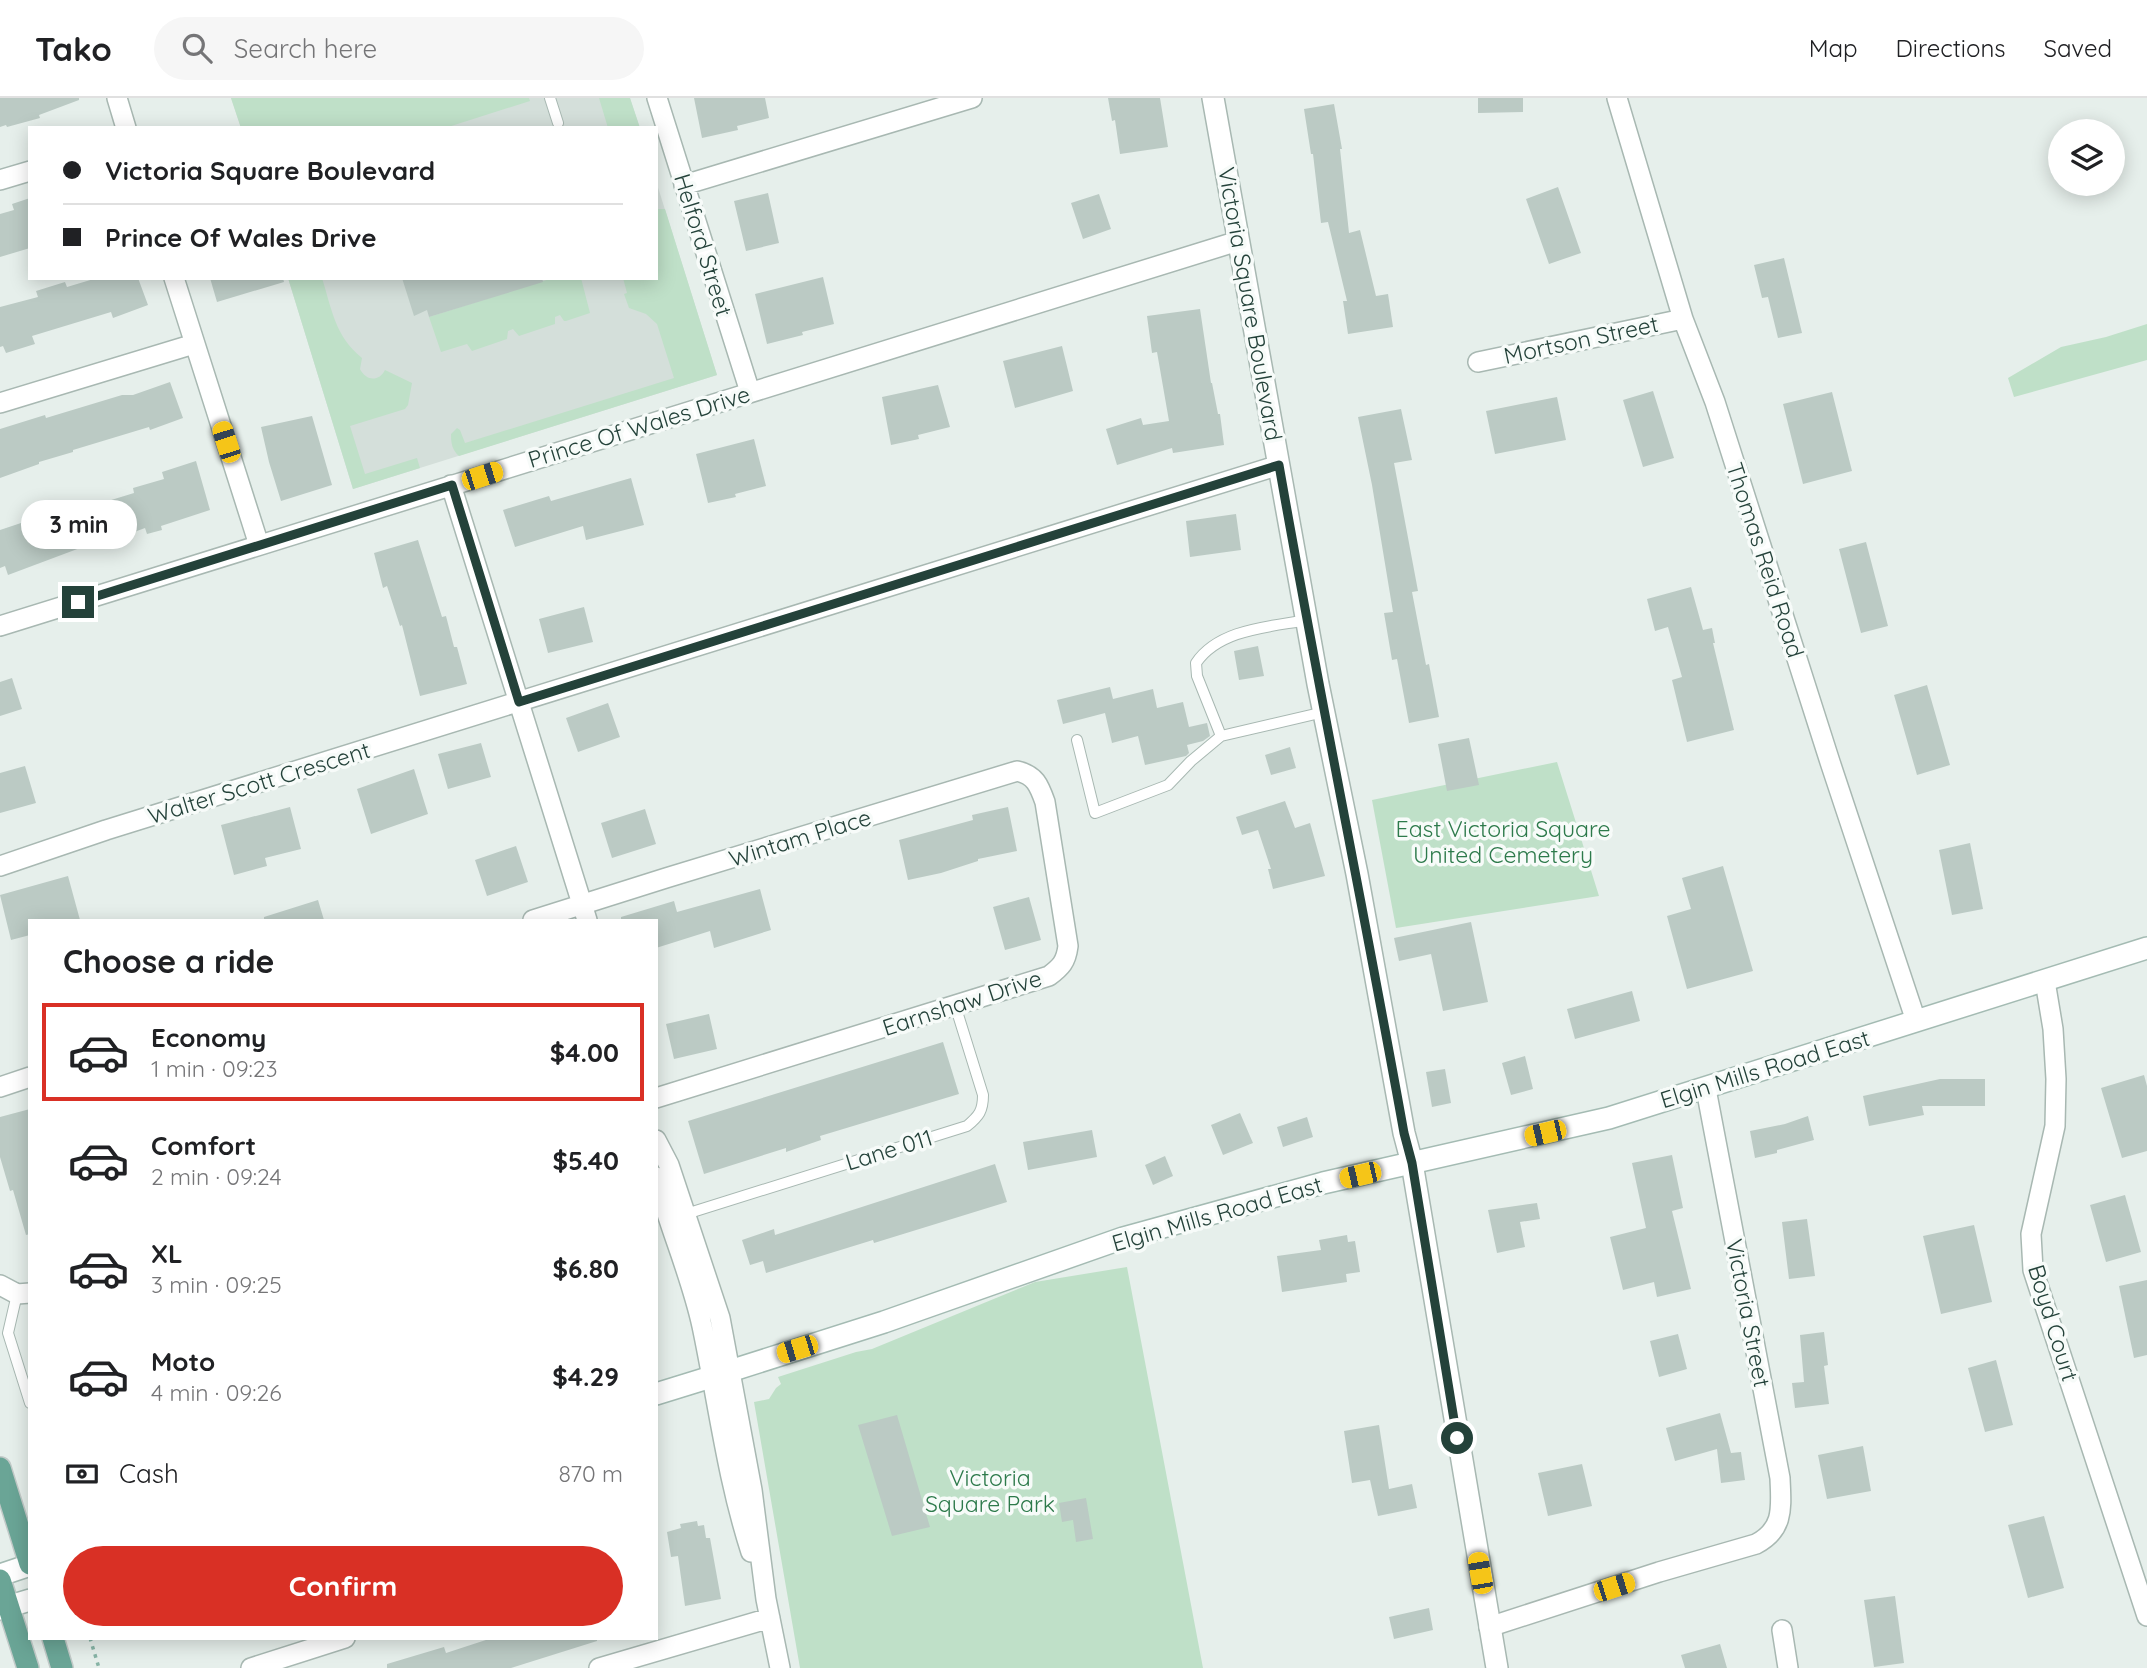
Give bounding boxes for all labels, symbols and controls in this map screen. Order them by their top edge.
search box [154,17,644,80]
text: Tako [35,28,112,69]
icon: search [178,29,216,67]
text: Search here [234,32,377,65]
text: Map [1809,33,1858,63]
text: Directions [1896,33,2006,63]
text: Saved [2044,33,2112,63]
map controls [2048,119,2125,196]
button: layers [2048,119,2125,196]
text: Victoria Square Boulevard [105,154,435,187]
street label: Victoria Square Boulevard [1212,165,1289,443]
street label: Helford Street [668,170,739,320]
text: Prince Of Wales Drive [105,221,376,254]
street label: Mortson Street [1501,309,1661,370]
street label: Prince Of Wales Drive [524,379,753,474]
car [210,419,243,465]
street label: Thomas Reid Road [1720,459,1811,661]
car [459,460,506,492]
callout: 3 min [20,500,136,550]
text: 3 min [49,510,109,539]
route end [62,586,94,618]
street label: Walter Scott Crescent [144,735,374,830]
street label: Wintam Place [725,802,875,873]
park label: East Victoria Square United Cemetery [1396,814,1610,869]
text: Choose a ride [63,941,275,981]
street label: Earnshaw Drive [879,963,1045,1042]
icon: car [67,1021,130,1084]
text: Economy [151,1021,266,1054]
street label: Elgin Mills Road East [1657,1023,1873,1114]
text: $4.00 [550,1036,619,1069]
text: 1 min · 09:23 [151,1054,278,1083]
car [1523,1118,1568,1148]
street label: Lane 011 [842,1123,936,1176]
icon: car [67,1129,130,1192]
text: Comfort [151,1129,256,1162]
text: $5.40 [553,1144,619,1177]
car [1338,1160,1383,1190]
text: 2 min · 09:24 [151,1162,282,1191]
street label: Elgin Mills Road East [1108,1170,1326,1257]
street label: Victoria Street [1720,1236,1777,1390]
icon: car [67,1237,130,1300]
text: XL [151,1237,183,1270]
text: $6.80 [552,1252,619,1285]
street label: Boyd Court [2022,1261,2085,1385]
text: 3 min · 09:25 [151,1270,282,1299]
car [774,1333,821,1365]
icon: car [67,1345,130,1408]
text: Moto [151,1345,215,1378]
text: $4.29 [552,1360,619,1393]
text: 4 min · 09:26 [151,1378,282,1407]
route start [1441,1422,1473,1454]
icon: cash [63,1455,101,1493]
text: Cash [119,1457,179,1490]
text: 870 m [559,1459,623,1488]
park label: Victoria Square Park [925,1463,1055,1518]
button: Confirm [63,1546,623,1626]
car [1467,1550,1494,1596]
car [1591,1571,1638,1603]

